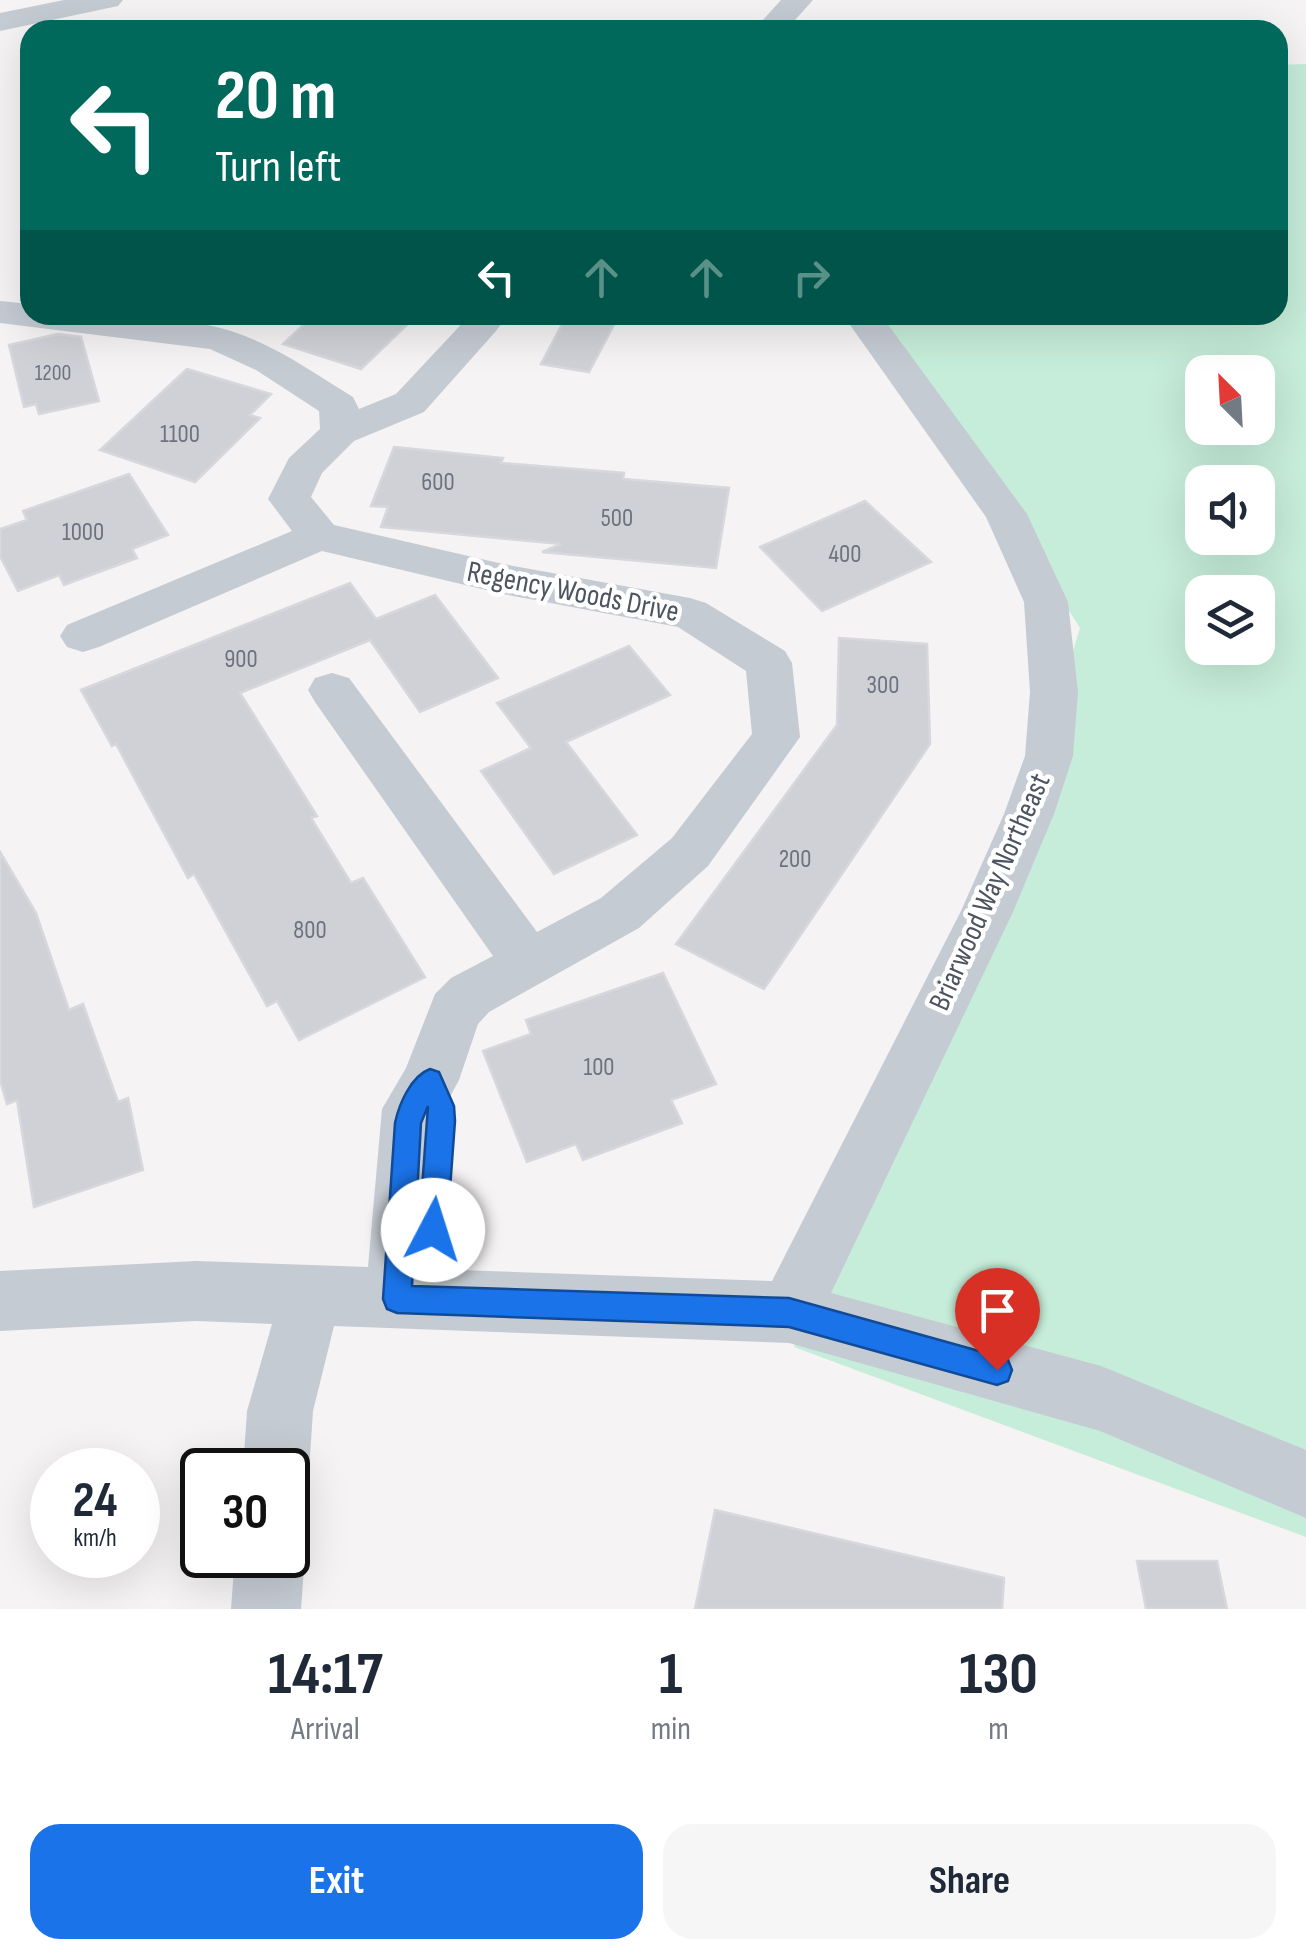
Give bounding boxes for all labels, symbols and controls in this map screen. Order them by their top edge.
text: 20 m [215,55,336,139]
icon: left [50,60,180,190]
text: Turn left [215,140,341,195]
icon: left [469,250,524,305]
icon: ahead [574,250,629,305]
icon: ahead [679,250,734,305]
icon: right [784,250,839,305]
north arrow [1185,355,1275,445]
map controls [1185,355,1275,665]
house number: 1200 [35,360,71,387]
house number: 1100 [160,419,200,450]
button: sound [1185,465,1275,555]
house number: 600 [421,467,455,498]
house number: 500 [601,503,633,534]
house number: 1000 [62,517,104,548]
house number: 400 [829,539,861,570]
street label: Regency Woods Drive [464,554,682,630]
button: layers [1185,575,1275,665]
house number: 900 [224,644,258,675]
house number: 300 [867,670,899,701]
street label: Briarwood Way Northeast [922,768,1058,1016]
house number: 200 [779,844,811,875]
house number: 800 [293,915,327,946]
house number: 100 [583,1052,615,1083]
position arrow [381,1178,485,1282]
pin [955,1268,1040,1371]
icon: arrive [970,1283,1025,1338]
speed limit sign: 30 [180,1448,310,1578]
text: 24 [73,1471,117,1531]
text: km/h [73,1523,117,1554]
text: 14:17 [268,1639,383,1711]
text: 1 [659,1639,683,1711]
text: 130 [959,1639,1038,1711]
text: Arrival [291,1710,360,1749]
text: min [651,1710,691,1749]
text: m [988,1710,1009,1749]
button: Exit [30,1824,643,1939]
button: Share [663,1824,1276,1939]

